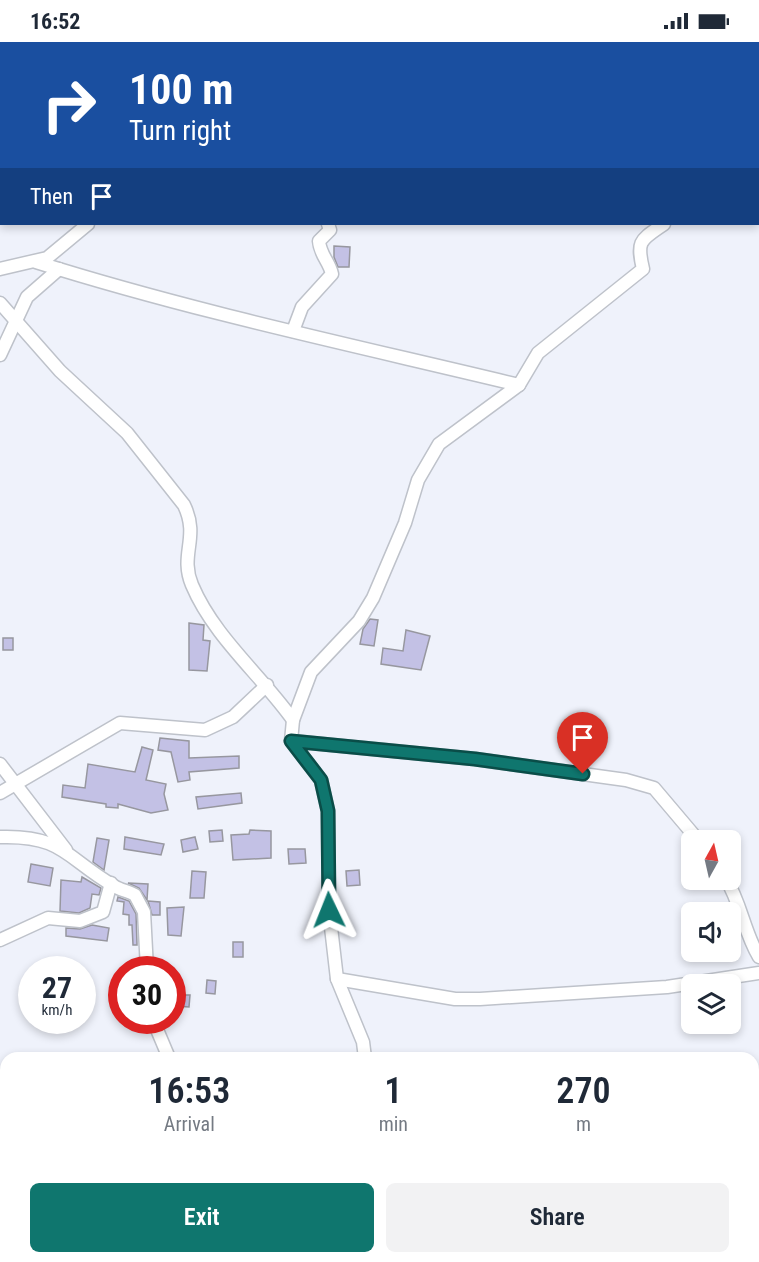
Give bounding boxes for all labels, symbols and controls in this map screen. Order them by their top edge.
text: 16:52 [30,9,81,34]
text: 100 m [129,65,234,114]
icon: right [30,66,108,144]
text: Turn right [129,115,231,147]
icon: arrive [85,180,118,213]
text: Then [30,184,73,209]
pin [557,712,608,774]
icon: arrive [566,721,599,754]
north arrow [681,830,741,890]
map controls [681,830,741,1034]
position arrow [297,878,361,942]
button: sound [681,902,741,962]
speed limit sign: 30 [108,956,186,1034]
text: 27 [42,970,72,1005]
button: layers [681,974,741,1034]
text: km/h [42,1001,72,1019]
text: 16:53 [148,1070,230,1112]
text: 1 [384,1070,402,1112]
text: 270 [556,1070,611,1112]
text: Arrival [164,1112,215,1136]
text: min [379,1112,408,1136]
text: m [576,1112,591,1136]
button: Exit [30,1183,374,1252]
button: Share [386,1183,729,1252]

